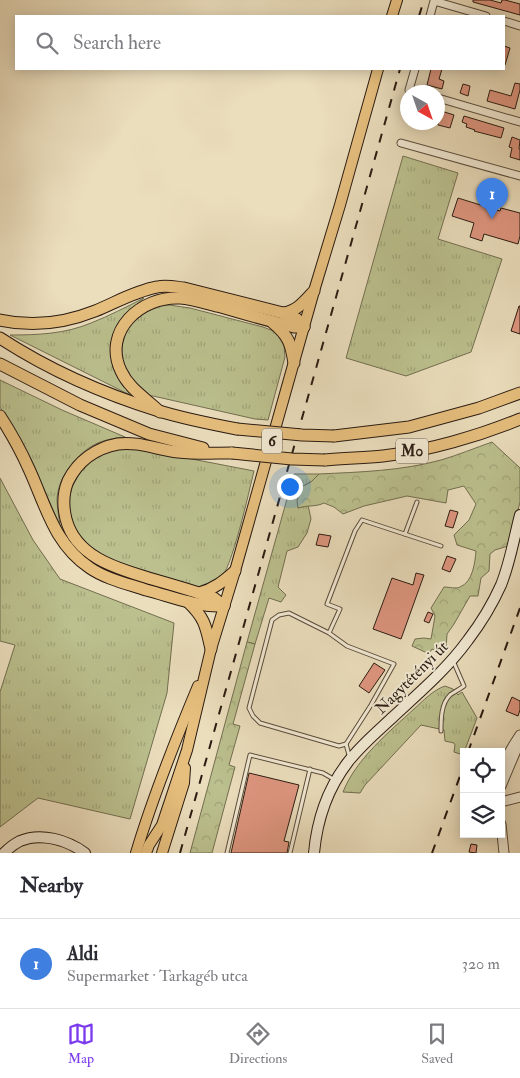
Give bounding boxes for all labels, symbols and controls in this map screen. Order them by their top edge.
search box [15,15,505,70]
icon: search [33,29,61,57]
text: Search here [73,31,161,55]
north arrow [400,85,445,130]
pin: 1 [476,178,508,219]
road number: 6 [262,428,282,454]
road number: M0 [396,438,428,464]
your location [277,474,303,500]
street label: Nagytétényi út [371,637,453,719]
map controls [460,748,505,838]
button: locate [460,748,505,793]
button: layers [460,793,505,838]
text: Nearby [20,872,83,899]
text: Aldi [67,942,98,966]
text: 1 [33,954,39,974]
text: 320 m [462,954,500,974]
text: Supermarket · Tarkagéb utca [67,966,248,986]
tab: Map [67,1020,95,1067]
tab: Directions [229,1020,287,1067]
tab: Saved [421,1020,453,1067]

